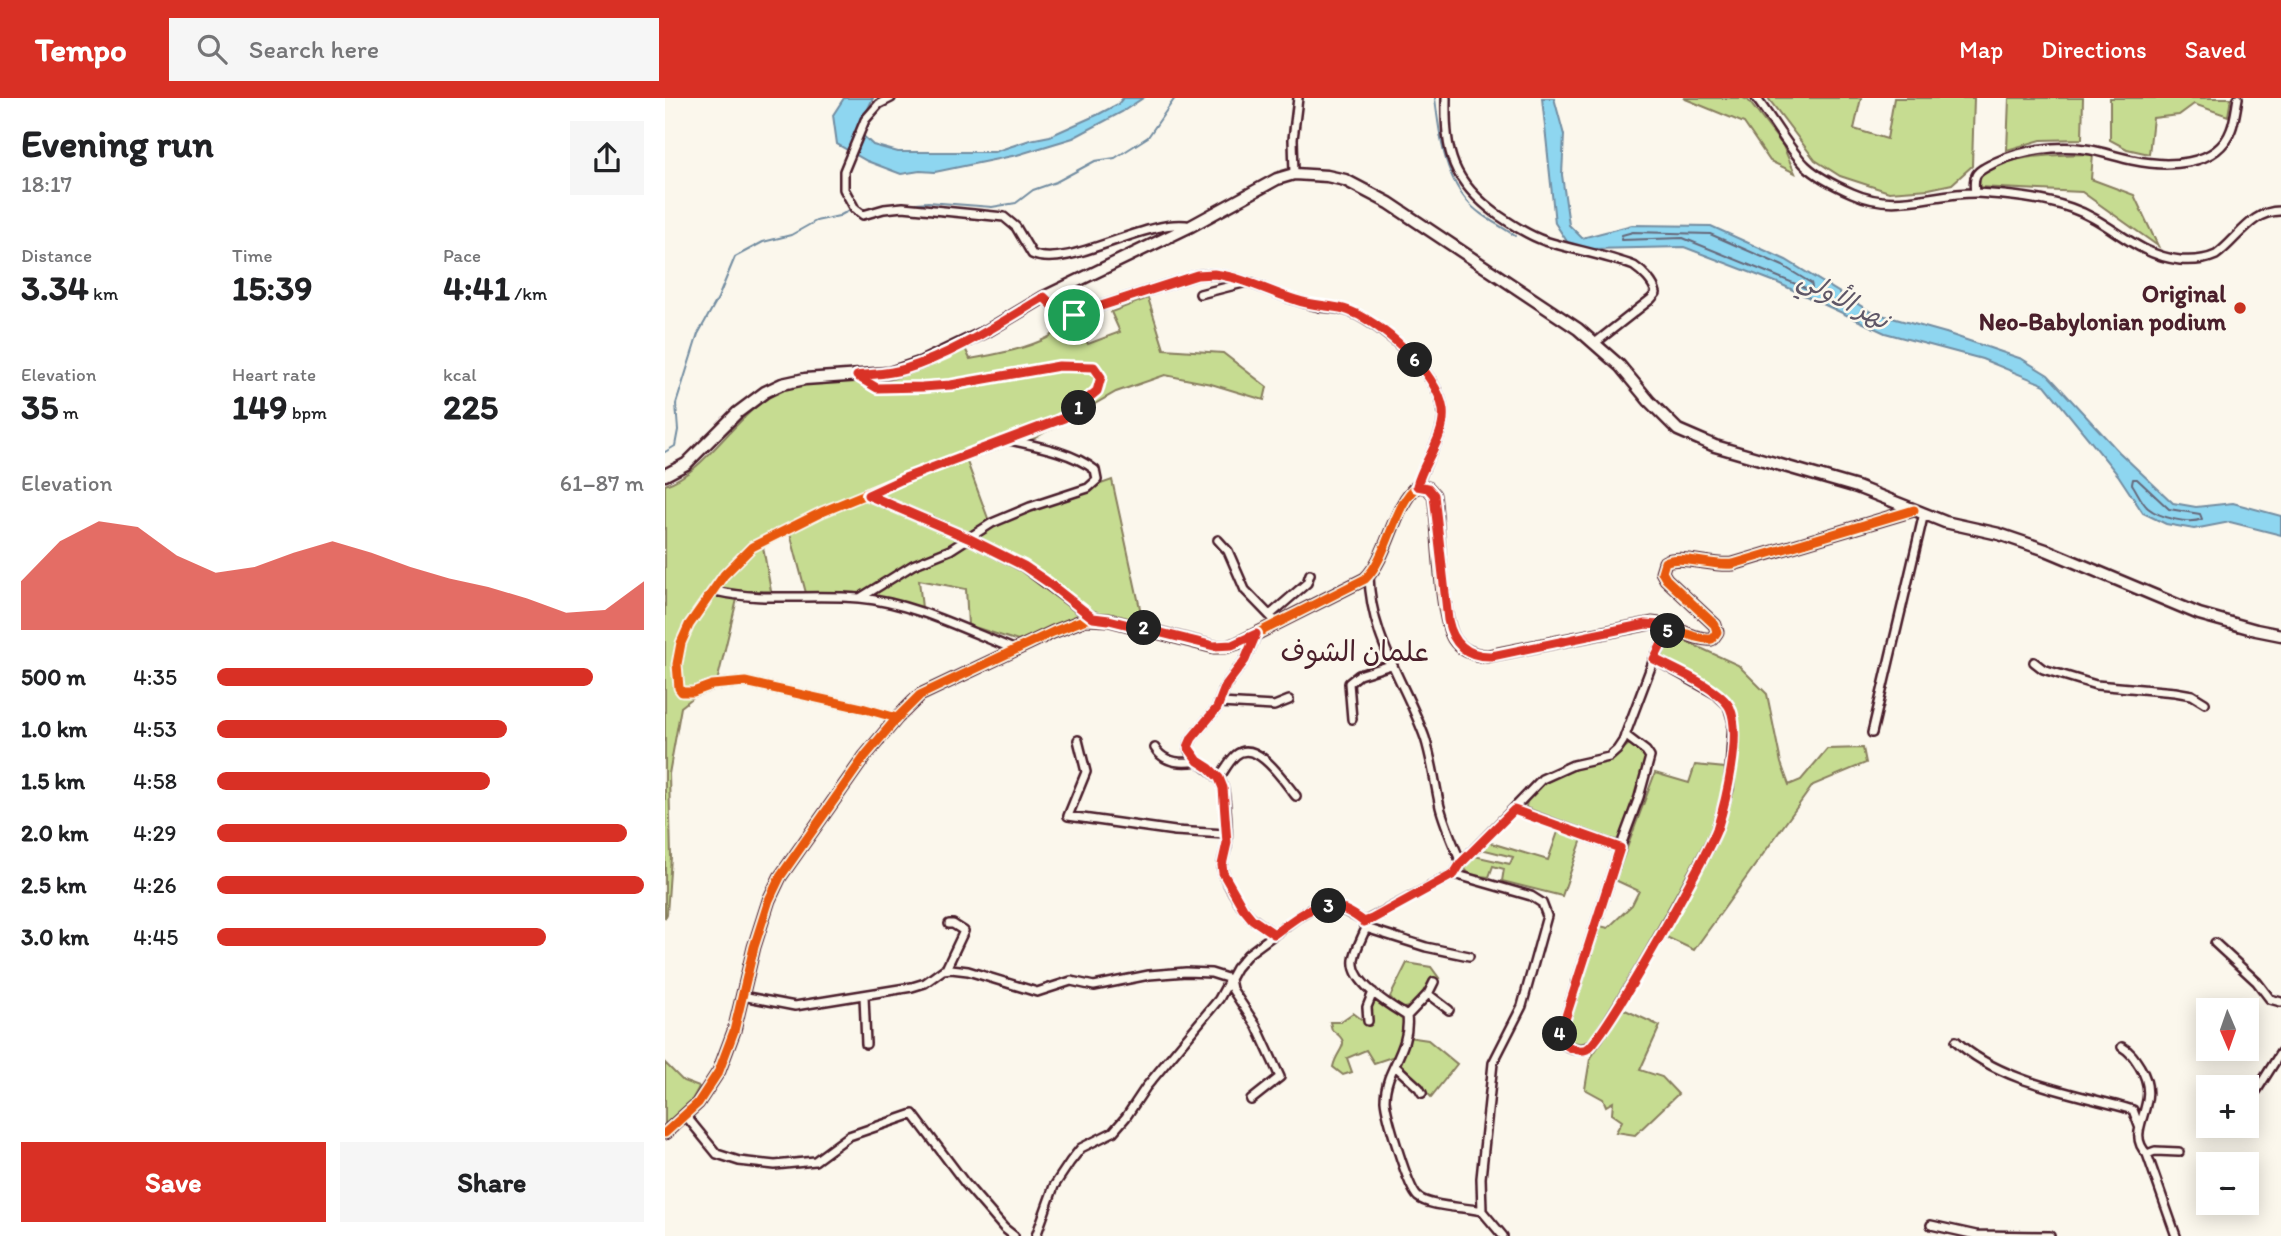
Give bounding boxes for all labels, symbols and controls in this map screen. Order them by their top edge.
search box [169,18,659,81]
text: Tempo [35,30,127,69]
icon: search [193,30,231,68]
text: Search here [249,33,379,65]
text: Map [1959,35,2003,64]
text: Directions [2041,35,2147,64]
text: Saved [2185,35,2246,64]
text: Evening run [21,121,214,167]
button: share [570,121,644,195]
text: 18:17 [21,170,72,198]
text: Distance [21,244,92,267]
text: Time [232,244,273,267]
text: Pace [443,244,481,267]
water label: نهر الأولي [1790,261,1898,344]
text: 3.34 [21,267,89,309]
text: 15:39 [232,267,313,309]
text: 4:41 [443,267,510,309]
place label: Original Neo-Babylonian podium [1979,279,2227,337]
text: km [89,282,118,305]
text: /km [510,282,547,305]
pin [1044,285,1104,345]
icon: arrive [1055,296,1093,334]
marker: Original Neo-Babylonian podium [2232,300,2248,316]
pin: 6 [1397,342,1433,378]
text: 6 [1409,348,1420,371]
text: Elevation [21,363,97,386]
text: Heart rate [232,363,316,386]
text: kcal [443,363,477,386]
text: 35 [21,386,58,428]
text: 149 [232,386,288,428]
text: 225 [443,386,498,428]
pin: 1 [1061,390,1097,426]
text: 1 [1074,396,1083,419]
text: m [58,401,79,424]
text: bpm [288,401,327,424]
text: Elevation [21,469,112,497]
text: 61–87 m [560,469,644,497]
pin: 2 [1127,610,1161,646]
pin: 5 [1651,614,1685,648]
text: 2 [1139,616,1149,639]
text: 5 [1663,619,1672,642]
district label: علمان الشوف [1280,634,1430,669]
text: 500 m [21,663,86,691]
text: 4:35 [133,663,177,691]
text: 1.0 km [21,715,87,743]
text: 4:53 [133,715,177,743]
text: 1.5 km [21,767,85,795]
text: 4:58 [133,767,177,795]
text: 2.0 km [21,819,89,847]
text: 4:29 [133,819,177,847]
text: 2.5 km [21,871,86,899]
text: 4:26 [133,871,177,899]
pin: 3 [1311,888,1347,924]
text: 3 [1323,894,1334,917]
text: 3.0 km [21,923,89,951]
text: 4:45 [133,923,178,951]
north arrow [2196,998,2259,1060]
map controls [2196,998,2259,1215]
pin: 4 [1543,1016,1577,1052]
text: 4 [1554,1022,1565,1045]
button: + [2196,1075,2259,1138]
button: Save [21,1142,326,1222]
button: Share [340,1142,644,1222]
button: − [2196,1152,2259,1215]

